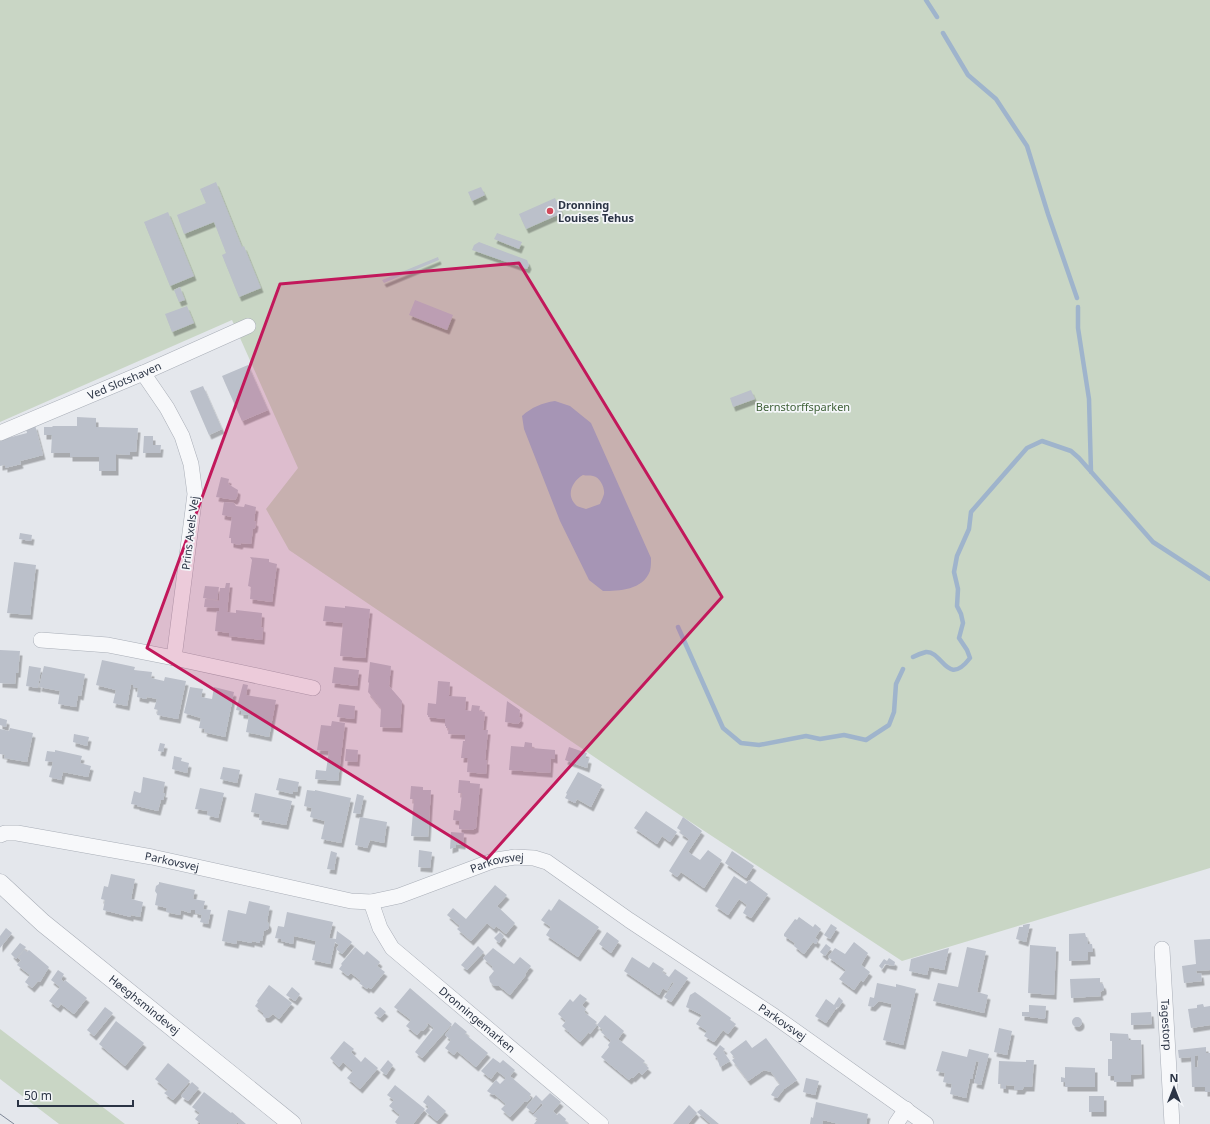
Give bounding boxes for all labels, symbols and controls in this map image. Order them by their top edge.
place label: Dronning Louises Tehus [558,197,634,225]
marker: Dronning Louises Tehus [545,206,555,216]
street label: Ved Slotshaven [85,358,163,402]
park label: Bernstorffsparken [756,399,850,414]
street label: Prins Axels Vej [178,495,201,571]
street label: Parkovsvej [144,848,201,874]
street label: Parkovsvej [468,849,524,876]
street label: Høeghsmindevej [106,971,183,1038]
street label: Dronningemarken [436,983,519,1056]
street label: Tagestorp [1158,999,1176,1051]
street label: Parkovsvej [756,1000,810,1044]
north arrow [1154,1068,1194,1108]
text: N [1170,1070,1178,1085]
scale bar [18,1082,133,1108]
text: 50 m [24,1087,52,1104]

